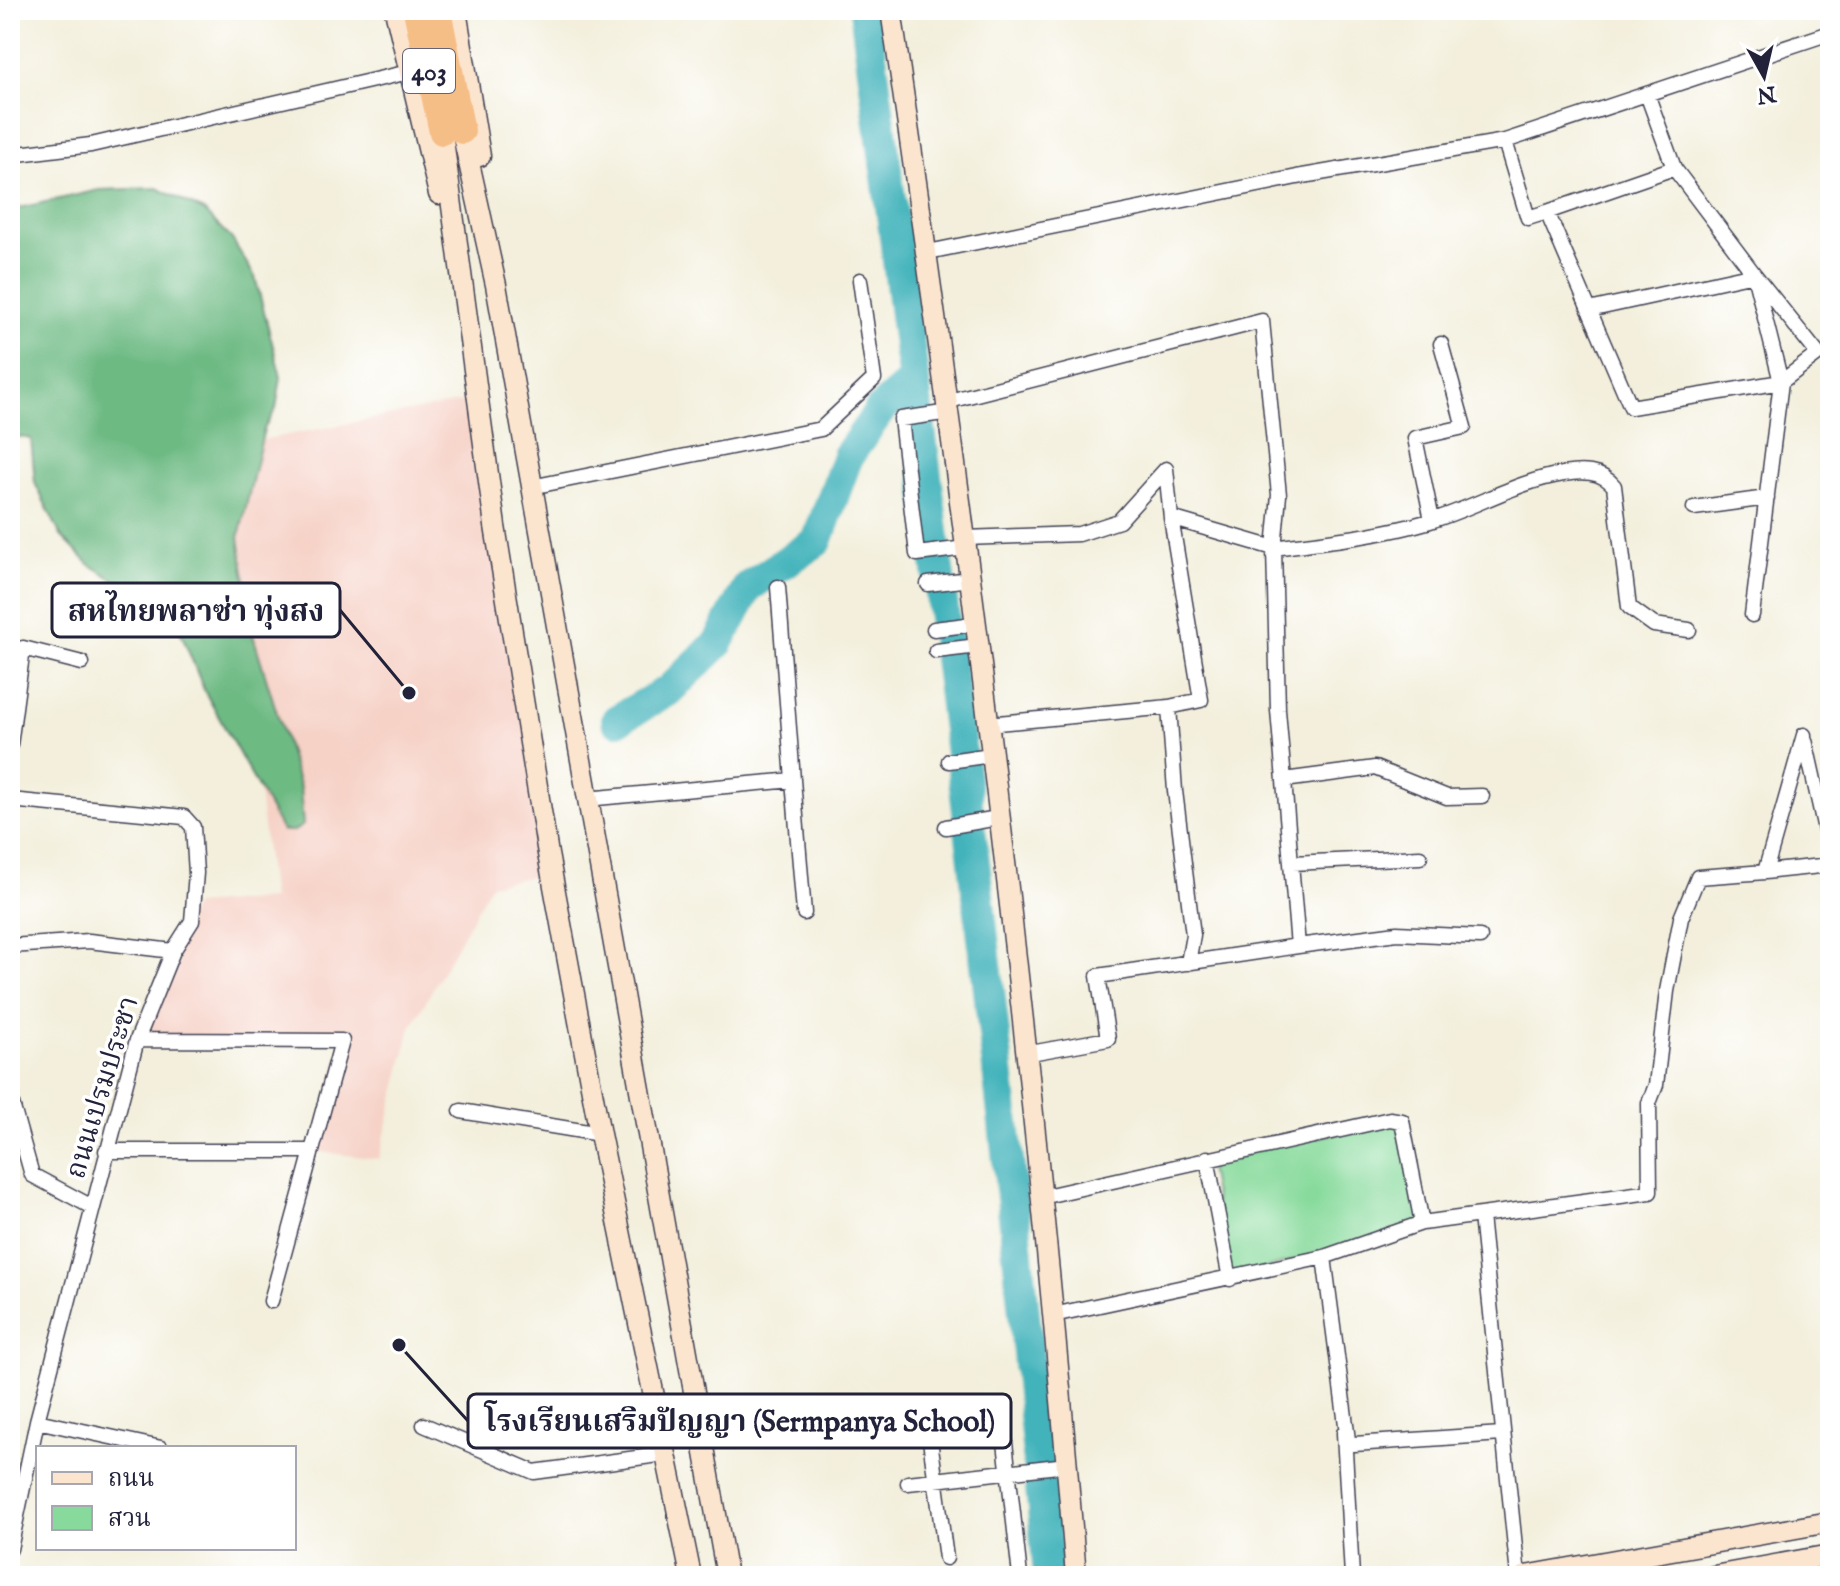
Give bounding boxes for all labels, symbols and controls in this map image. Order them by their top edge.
north arrow [1724,36,1804,116]
road number: 403 [403,49,455,93]
text: N [1755,78,1779,109]
callout: สหไทยพลาซ่า ทุ่งสง [52,583,340,637]
text: สหไทยพลาซ่า ทุ่งสง [68,590,324,632]
street label: ถนนเปรมประชา [59,992,148,1183]
callout: โรงเรียนเสริมปัญญา (Sermpanya School) [468,1394,1011,1448]
text: โรงเรียนเสริมปัญญา (Sermpanya School) [484,1400,995,1442]
legend [36,1446,296,1550]
text: ถนน [108,1464,154,1495]
text: สวน [108,1504,151,1535]

